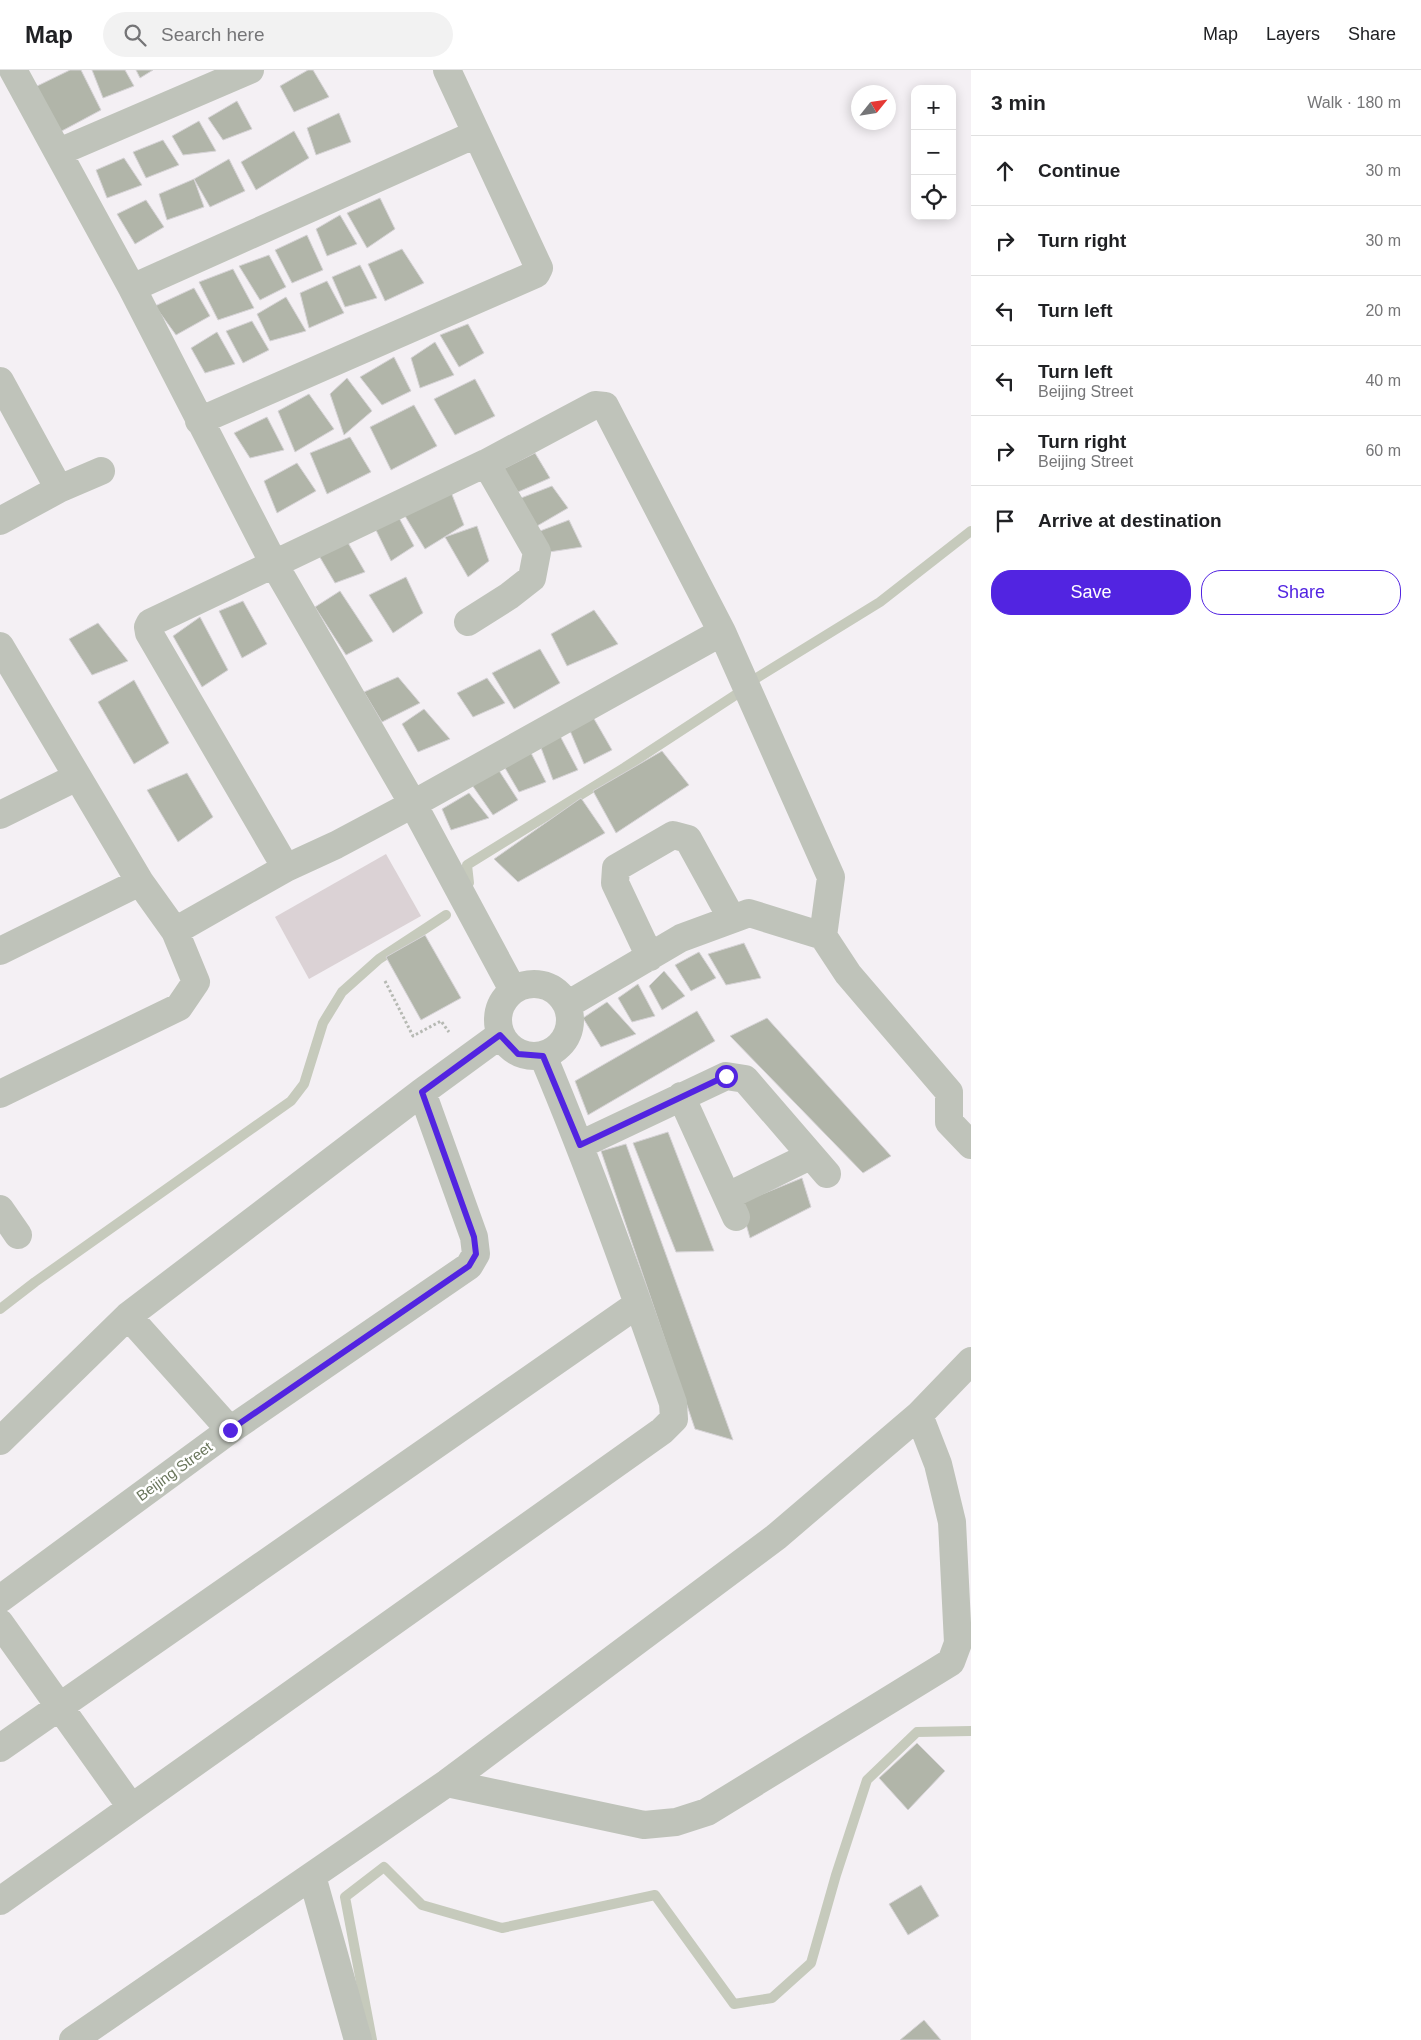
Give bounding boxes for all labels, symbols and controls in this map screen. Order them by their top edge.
search box [103,12,453,57]
text: Map [25,21,73,48]
icon: search [121,21,149,49]
text: Search here [161,24,265,45]
text: Map [1203,24,1238,44]
text: Layers [1266,24,1320,44]
text: Share [1348,24,1396,44]
north arrow [851,85,896,130]
map controls [911,85,956,220]
button: + [911,85,956,130]
text: 3 min [991,91,1046,114]
text: Walk · 180 m [1307,94,1401,111]
button: − [911,130,956,175]
icon: ahead [991,157,1019,185]
text: Continue [1038,160,1120,181]
text: 30 m [1365,162,1401,179]
button: locate [911,175,956,220]
icon: right [991,227,1019,255]
text: Turn right [1038,230,1126,251]
text: 30 m [1365,232,1401,249]
icon: left [991,297,1019,325]
text: Turn left [1038,300,1113,321]
text: 20 m [1365,302,1401,319]
text: Turn left [1038,361,1113,382]
icon: left [991,367,1019,395]
text: 40 m [1365,372,1401,389]
text: Beijing Street [1038,383,1133,400]
text: Turn right [1038,431,1126,452]
icon: right [991,437,1019,465]
text: 60 m [1365,442,1401,459]
text: Beijing Street [1038,453,1133,470]
icon: arrive [991,507,1019,535]
text: Arrive at destination [1038,510,1222,531]
button: Save [991,570,1191,615]
button: Share [1201,570,1401,615]
route start [715,1065,738,1088]
route end [219,1419,242,1442]
street label: Beijing Street [133,1437,216,1504]

